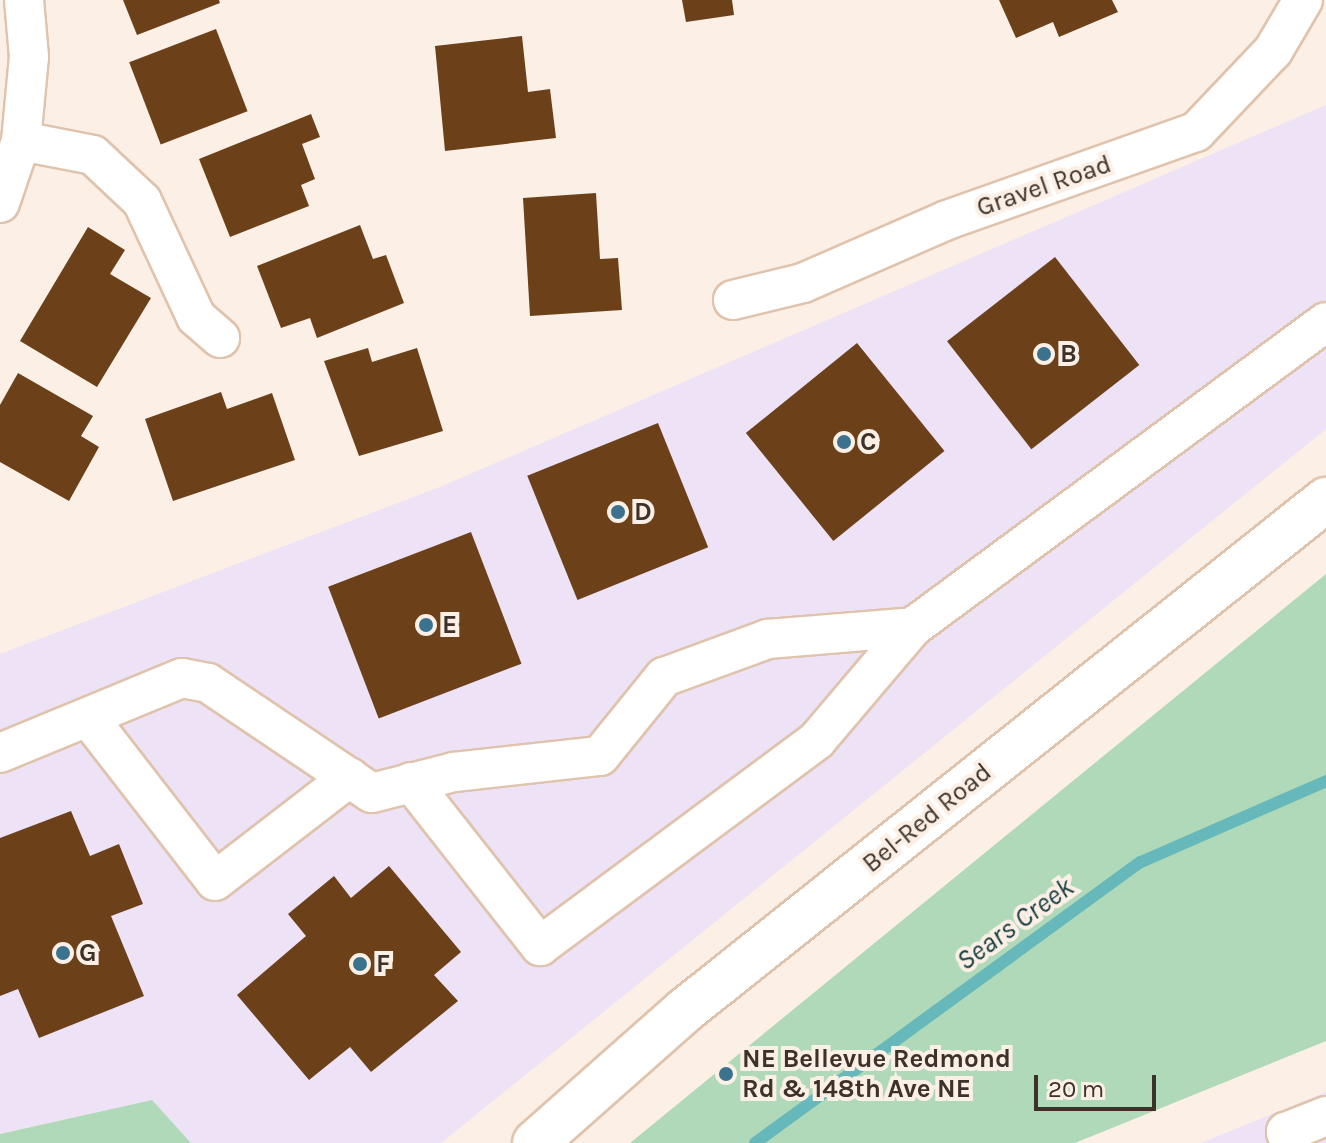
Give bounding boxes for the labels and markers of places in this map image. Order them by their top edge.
place label: B [1060,338,1077,370]
marker: B [1035,345,1053,363]
place label: C [860,426,876,458]
marker: C [835,433,853,451]
place label: D [634,496,652,528]
marker: D [609,503,627,521]
place label: E [442,609,457,641]
marker: E [417,616,435,634]
place label: G [79,937,97,969]
marker: G [54,944,72,962]
place label: F [376,948,390,980]
marker: F [351,955,369,973]
place label: NE Bellevue Redmond Rd & 148th Ave NE [742,1043,1011,1104]
marker: NE Bellevue Redmond Rd & 148th Ave NE [717,1065,735,1083]

